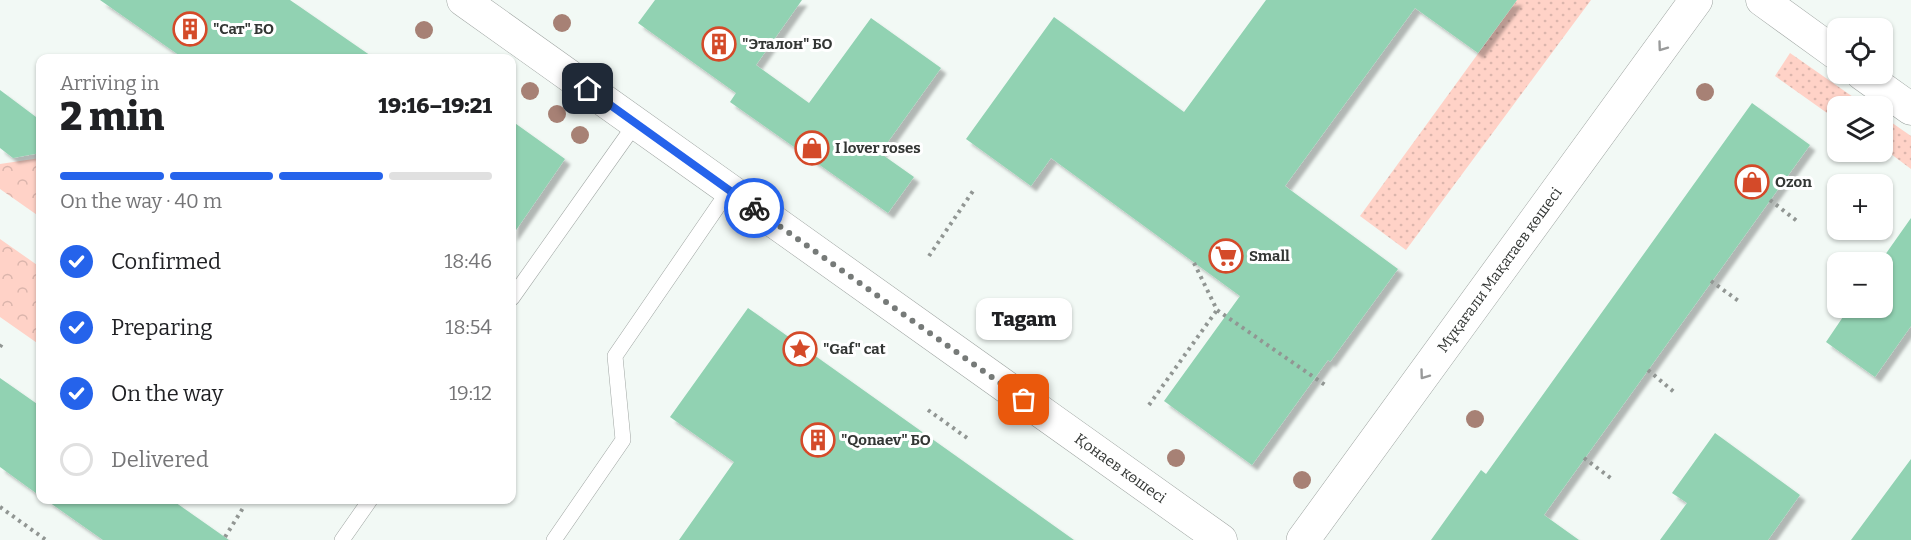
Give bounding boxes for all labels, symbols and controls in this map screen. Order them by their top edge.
building icon: "Сат" БО [172,11,208,47]
map controls [1827,18,1893,318]
button: locate [1827,18,1893,84]
place label: "Сат" БО [213,20,274,38]
building icon: "Эталон" БО [701,26,737,62]
place label: "Эталон" БО [742,35,833,53]
one-way arrow [1658,41,1669,52]
pin [562,63,613,114]
text: Arriving in [60,71,159,95]
icon: home [571,72,604,105]
text: 19:16–19:21 [378,92,492,119]
text: 2 min [60,94,164,140]
button: layers [1827,96,1893,162]
shop icon: I lover roses [794,130,830,166]
place label: I lover roses [835,139,921,157]
shop icon: Ozon [1734,164,1770,200]
place label: Ozon [1775,173,1812,191]
button: + [1827,174,1893,240]
courier [724,178,784,238]
street label: Мұқағали Мақатаев көшесі [1434,184,1566,356]
text: On the way · 40 m [60,189,222,213]
icon: bike [738,192,771,225]
supermarket icon: Small [1208,238,1244,274]
icon: check [60,245,93,278]
place label: Small [1249,247,1290,265]
text: Confirmed [111,248,221,275]
text: 18:46 [444,249,492,273]
button: − [1827,252,1893,318]
callout: Tagam [976,298,1072,340]
text: Tagam [991,307,1057,331]
icon: check [60,311,93,344]
text: Preparing [111,314,213,341]
text: 18:54 [445,315,492,339]
place icon: "Gaf" cat [782,331,818,367]
place label: "Gaf" cat [823,340,886,358]
one-way arrow [1420,368,1431,379]
pin [998,374,1049,425]
icon: check [60,377,93,410]
text: On the way [111,380,223,407]
text: 19:12 [449,381,492,405]
icon: bag [1007,383,1040,416]
building icon: "Qonaev" БО [800,422,836,458]
street label: Қонаев көшесі [1071,430,1170,507]
place label: "Qonaev" БО [841,431,931,449]
text: Delivered [111,446,209,473]

